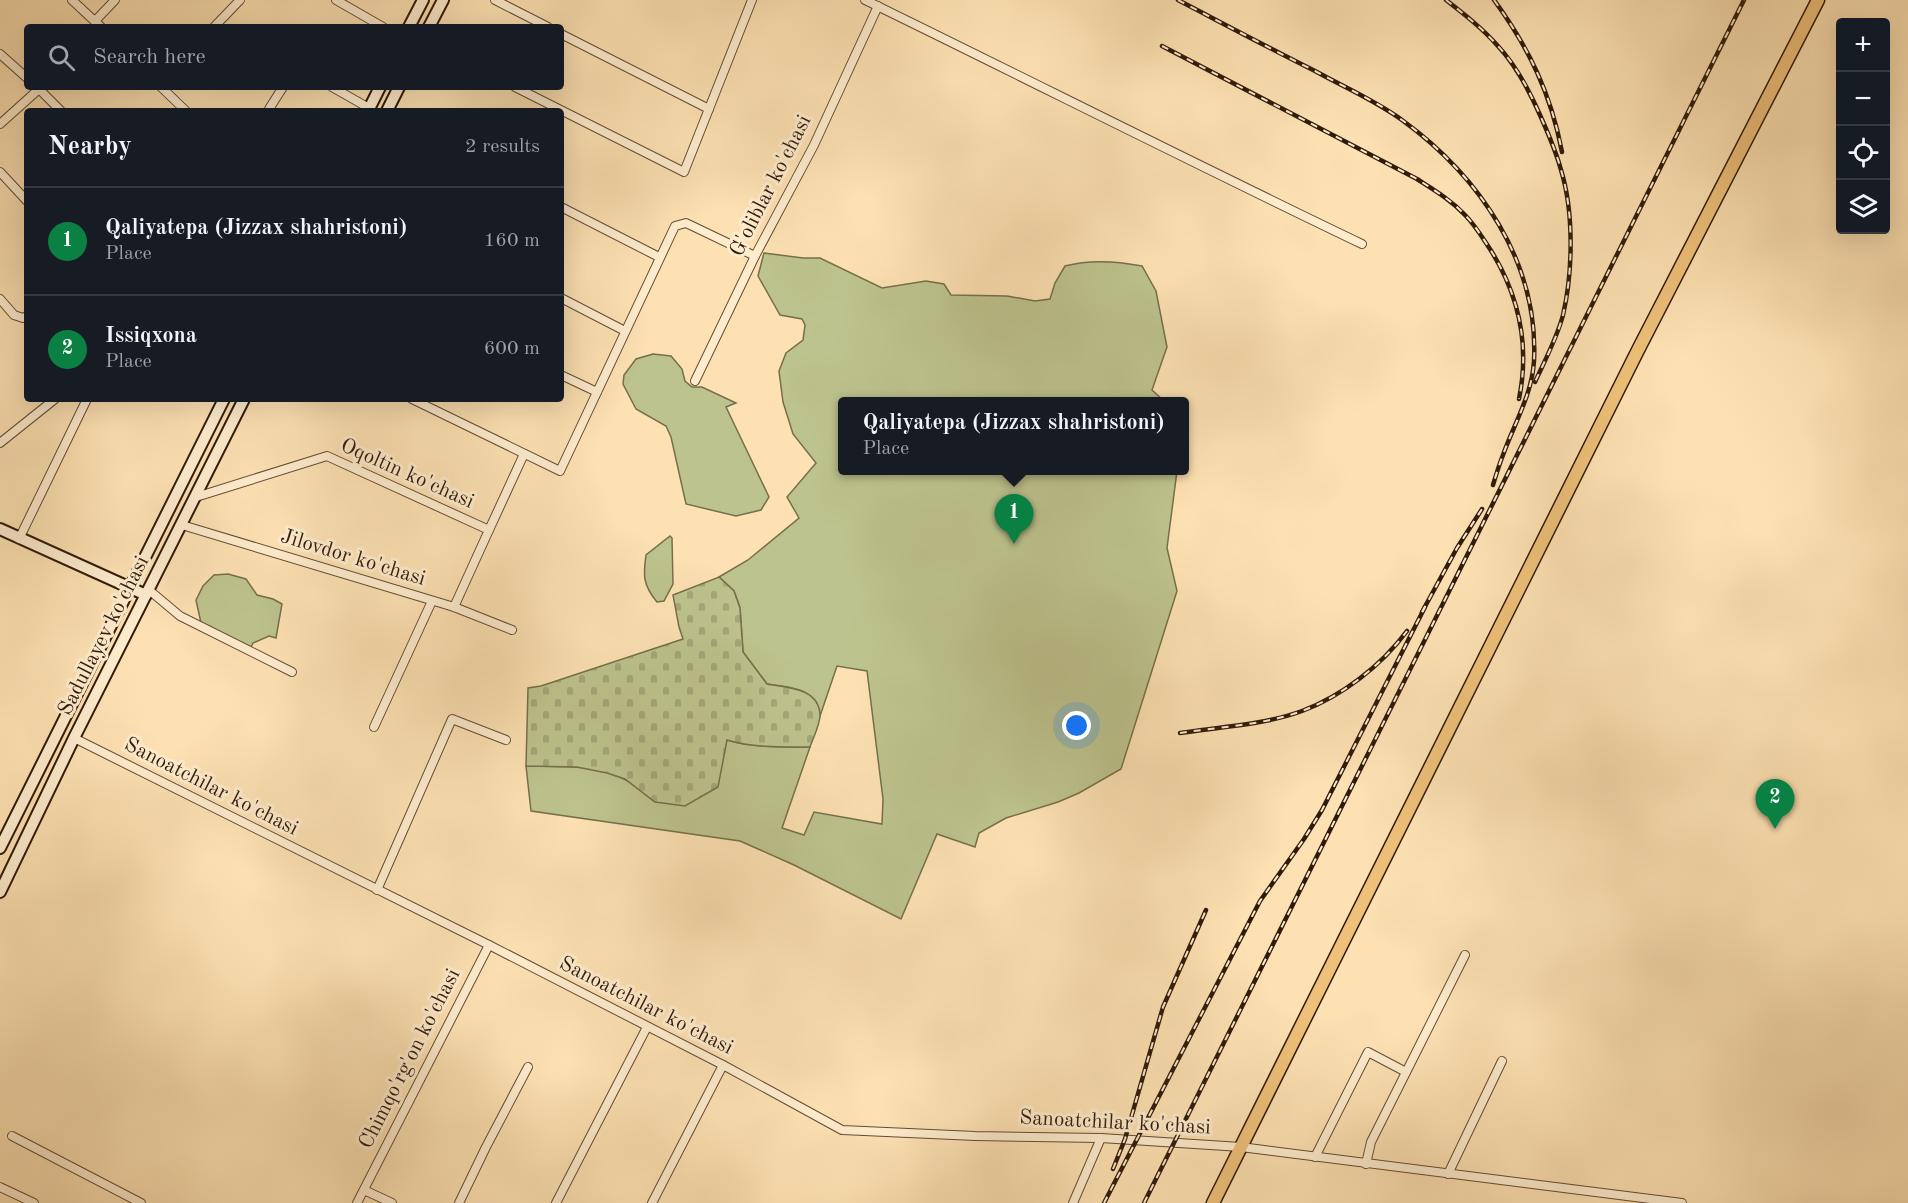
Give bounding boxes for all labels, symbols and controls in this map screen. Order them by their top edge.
map controls [1836,18,1890,234]
button: + [1836,18,1890,72]
search box [24,24,564,90]
icon: search [45,41,78,74]
text: Search here [93,46,206,68]
button: − [1836,72,1890,126]
street label: G'oliblar ko'chasi [726,112,816,260]
button: locate [1836,126,1890,180]
text: Nearby [48,134,132,160]
text: 2 results [465,137,540,157]
button: layers [1836,180,1890,234]
text: Qaliyatepa (Jizzax shahristoni) [105,217,407,239]
text: 1 [62,231,73,251]
text: 160 m [484,231,540,251]
text: Place [105,244,152,264]
text: Issiqxona [105,325,197,347]
text: 2 [62,339,73,359]
text: 600 m [484,339,540,359]
text: Place [105,352,152,372]
popup [838,397,1189,475]
text: Qaliyatepa (Jizzax shahristoni) [862,412,1165,434]
street label: Oqoltin ko'chasi [337,435,477,513]
text: Place [862,439,909,459]
pin: 1 [994,494,1034,544]
street label: Jilovdor ko'chasi [278,526,428,590]
street label: Sadullayev ko'chasi [55,553,153,719]
your location [1062,711,1091,740]
street label: Sanoatchilar ko'chasi [121,734,301,840]
pin: 2 [1756,780,1794,829]
street label: Sanoatchilar ko'chasi [556,953,736,1059]
street label: Chimqo'rg'on ko'chasi [356,966,464,1152]
street label: Sanoatchilar ko'chasi [1019,1107,1211,1139]

